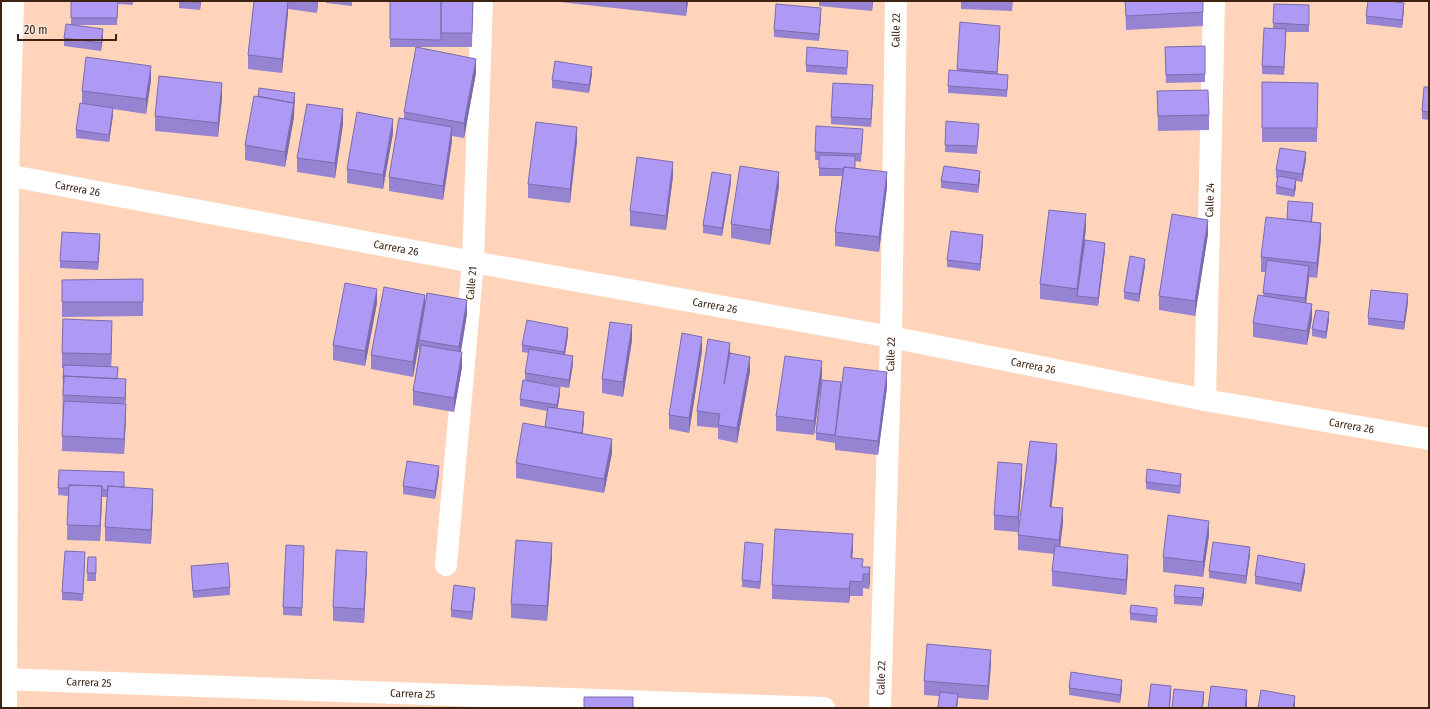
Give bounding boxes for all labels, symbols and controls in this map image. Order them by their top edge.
street label: Calle 22 [889,13,903,47]
scale bar [18,16,116,42]
text: 20 m [24,23,48,37]
street label: Carrera 26 [54,178,102,199]
street label: Calle 24 [1203,182,1217,217]
street label: Carrera 26 [373,238,420,259]
street label: Calle 21 [464,266,480,300]
street label: Carrera 26 [691,295,739,316]
street label: Calle 22 [884,337,898,371]
street label: Carrera 26 [1010,355,1057,377]
street label: Carrera 26 [1328,416,1376,436]
street label: Calle 22 [874,661,888,695]
street label: Carrera 25 [66,675,112,690]
street label: Carrera 25 [390,687,435,701]

